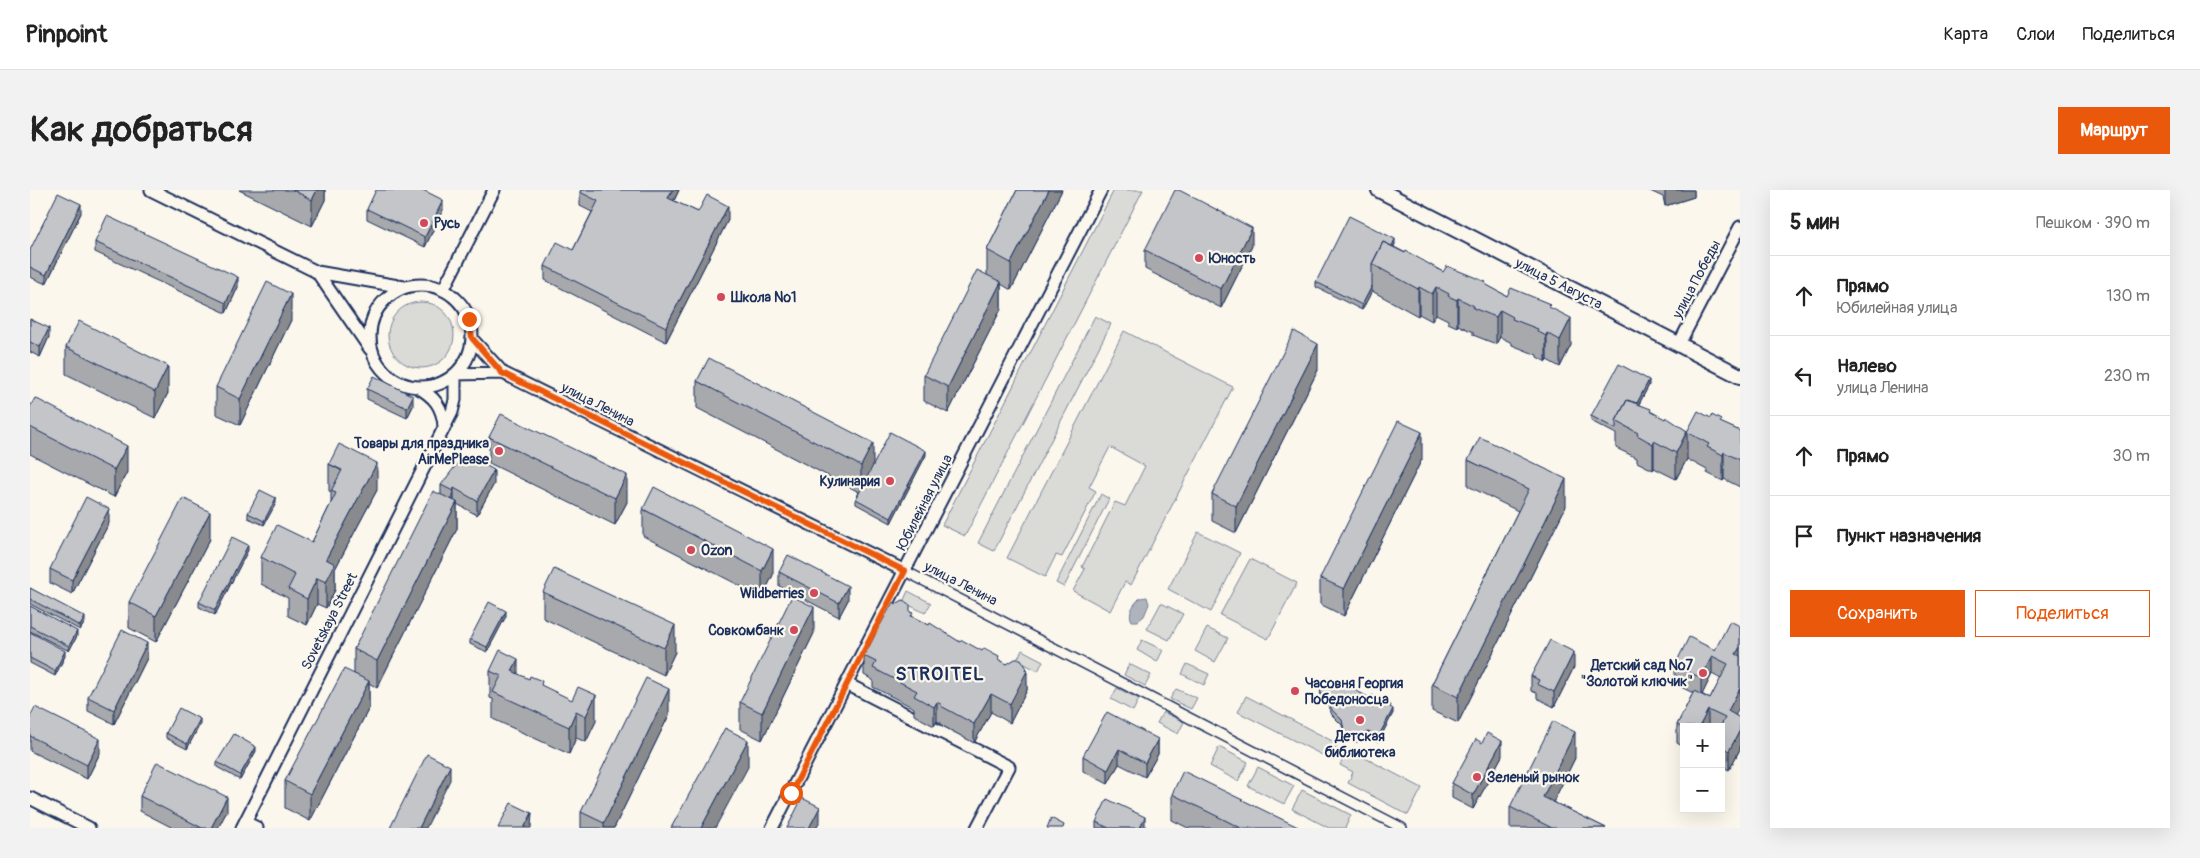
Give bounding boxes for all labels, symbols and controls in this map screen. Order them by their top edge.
text: Pinpoint [25,20,107,49]
text: Карта [1944,23,1988,46]
text: Слои [2016,23,2054,46]
text: Поделиться [2082,23,2175,46]
button: Маршрут [2058,107,2170,154]
text: Как добраться [30,108,253,152]
text: 5 мин [1790,209,1840,236]
text: Пешком · 390 m [2036,213,2150,233]
place label: Русь [434,215,461,232]
marker: Русь [418,217,430,229]
street label: улица Победы [1668,237,1724,322]
place label: Юность [1208,250,1256,267]
marker: Юность [1193,252,1205,264]
street label: улица 5 Августа [1511,254,1605,313]
text: Прямо [1837,274,1889,298]
icon: ahead [1790,282,1818,310]
text: 130 m [2106,286,2150,306]
place label: Школа №1 [730,289,797,306]
marker: Школа №1 [715,291,727,303]
text: Юбилейная улица [1837,298,1957,318]
route end [458,308,481,331]
text: Налево [1837,354,1897,378]
icon: left [1790,362,1818,390]
text: 230 m [2104,366,2150,386]
street label: улица Ленина [557,378,637,430]
text: улица Ленина [1837,378,1928,398]
place label: Товары для праздника AirMePlease [353,435,490,468]
icon: ahead [1790,442,1818,470]
text: Прямо [1837,444,1889,468]
marker: Товары для праздника AirMePlease [493,445,505,457]
text: 30 m [2112,446,2150,466]
street label: Юбилейная улица [893,451,956,553]
place label: Кулинария [819,473,880,490]
marker: Кулинария [884,475,896,487]
icon: arrive [1790,522,1818,550]
text: Пункт назначения [1837,524,1981,548]
place label: Ozon [701,542,733,559]
marker: Ozon [685,544,697,556]
street label: улица Ленина [920,557,1000,609]
street label: Sovetskaya Street [298,570,361,673]
place label: Wildberries [740,585,805,602]
marker: Wildberries [808,587,820,599]
button: Сохранить [1790,590,1965,637]
button: Поделиться [1975,590,2150,637]
place label: Совкомбанк [708,622,784,639]
marker: Совкомбанк [788,624,800,636]
place label: Детский сад №7 "Золотой ключик" [1581,657,1694,690]
district label: STROITEL [895,662,985,686]
marker: Детский сад №7 "Золотой ключик" [1697,667,1709,679]
place label: Часовня Георгия Победоносца [1305,675,1404,708]
marker: Часовня Георгия Победоносца [1289,685,1301,697]
marker: Детская библиотека [1354,714,1366,726]
map controls [1680,723,1725,813]
button: + [1680,723,1725,768]
place label: Детская библиотека [1324,728,1396,761]
button: − [1680,768,1725,813]
place label: Зеленый рынок [1487,769,1580,786]
marker: Зеленый рынок [1471,771,1483,783]
route start [780,782,803,805]

